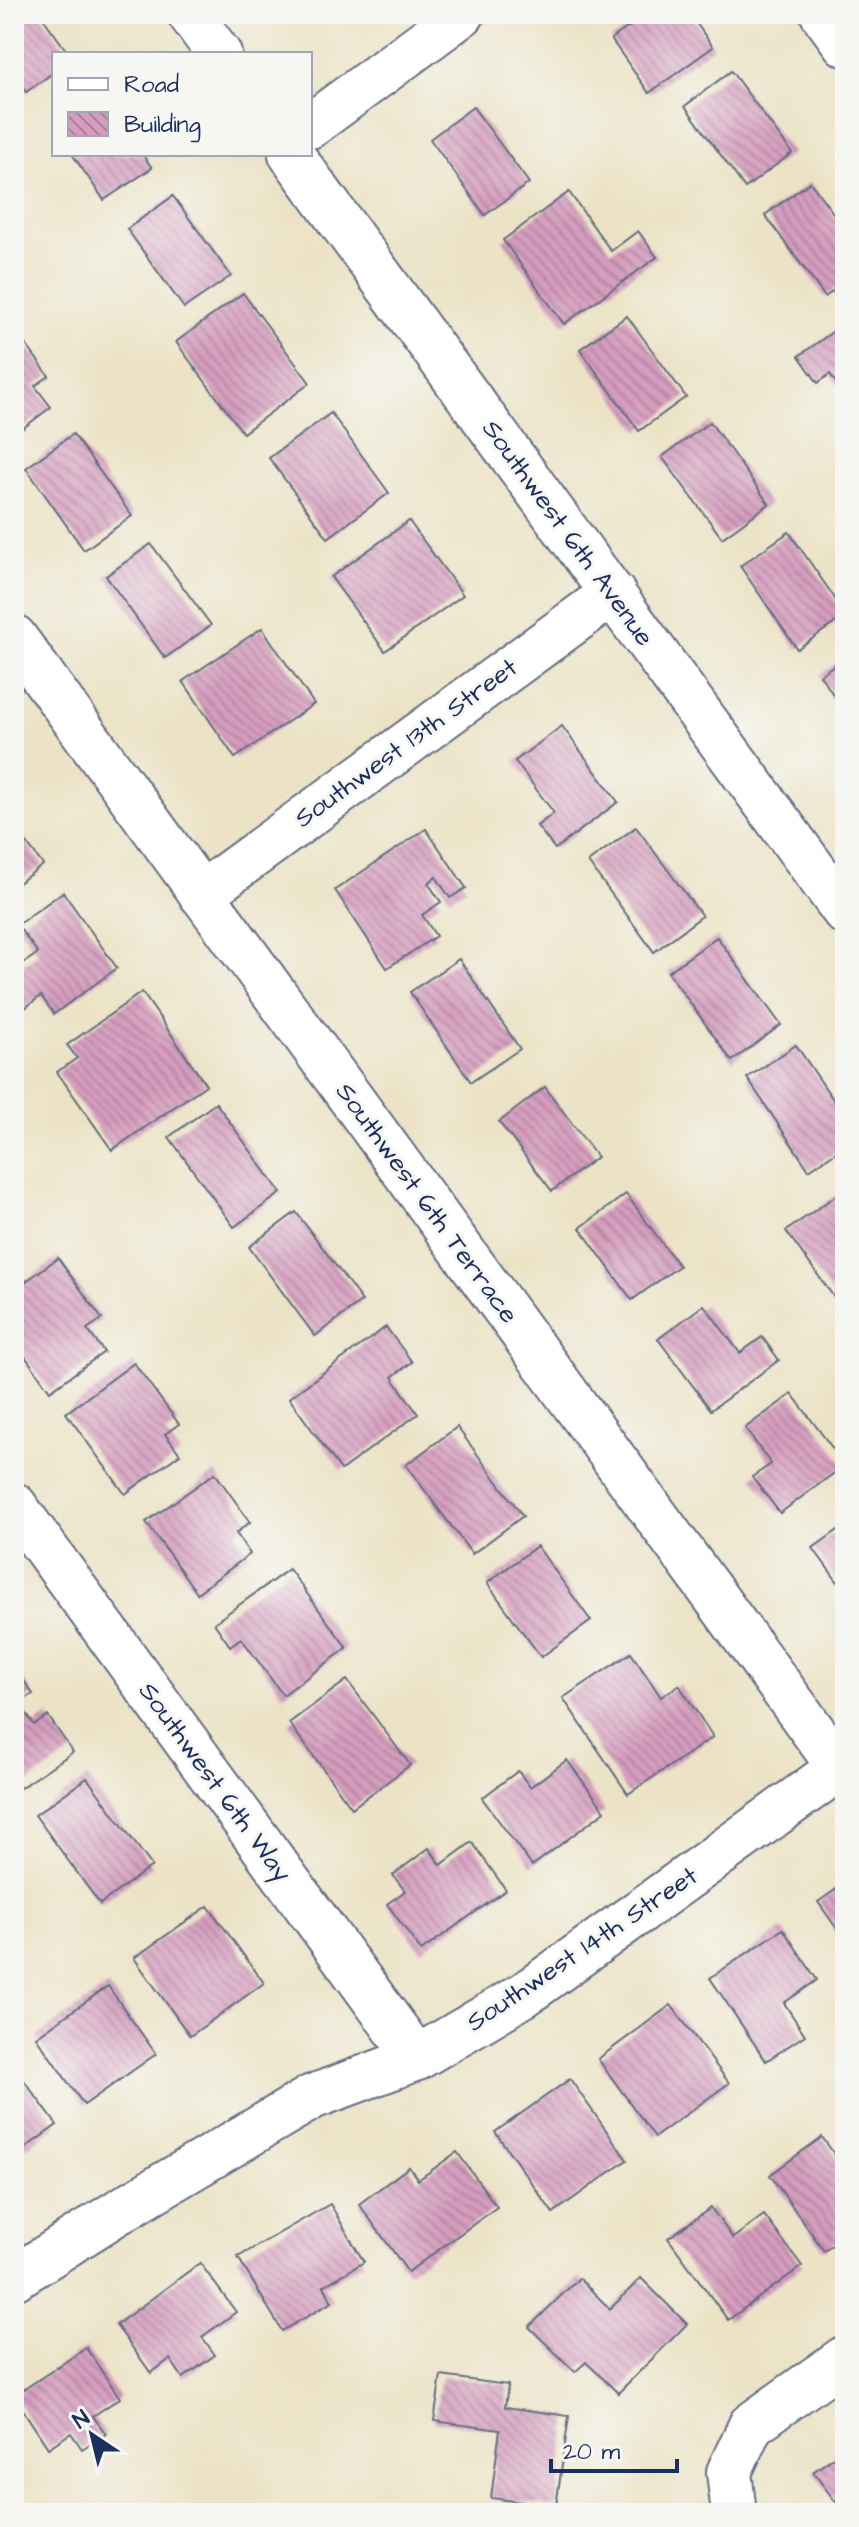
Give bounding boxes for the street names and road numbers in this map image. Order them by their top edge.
street label: Southwest 6th Avenue [474,413,662,653]
street label: Southwest 13th Street [287,650,525,836]
street label: Southwest 6th Terrace [327,1075,527,1331]
street label: Southwest 6th Way [129,1675,300,1890]
street label: Southwest 14th Street [459,1858,705,2040]

